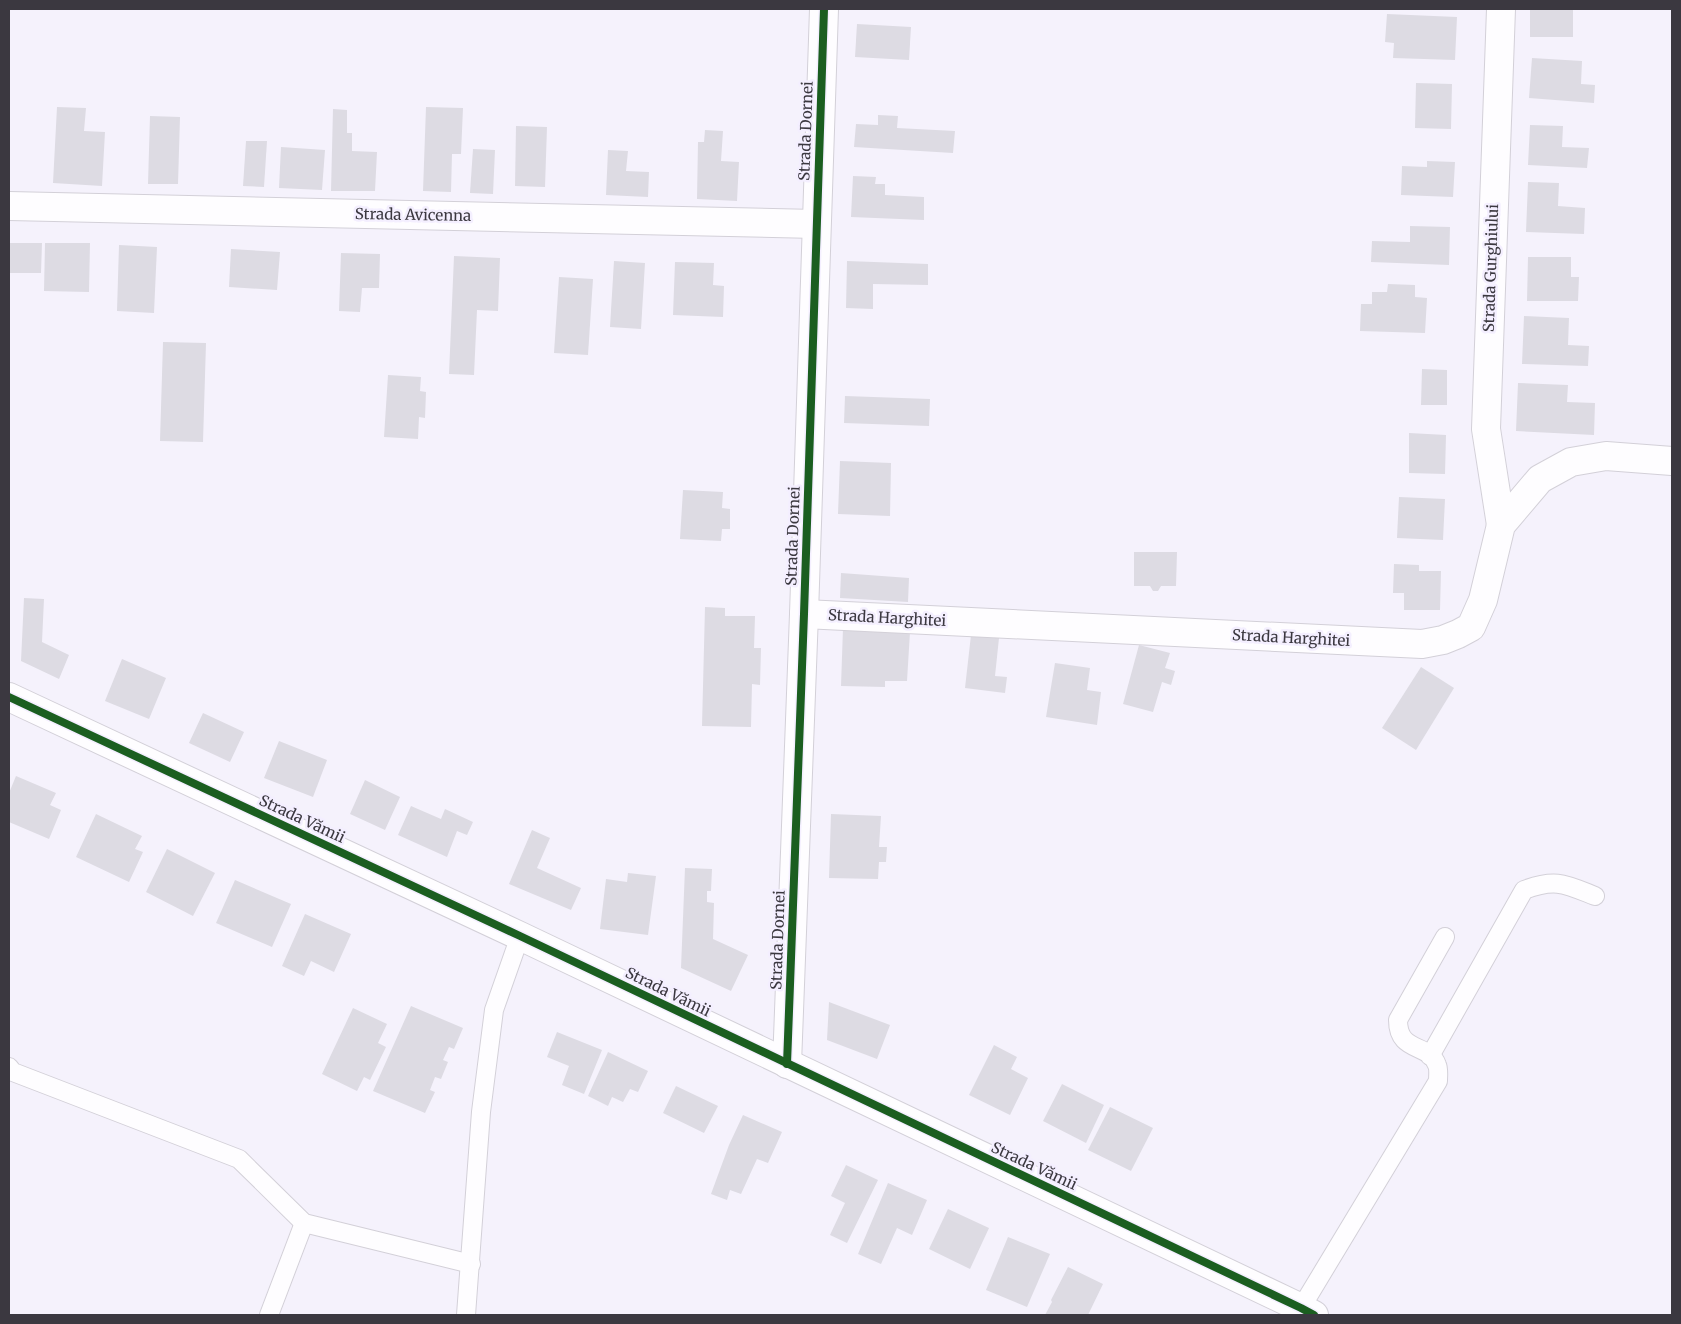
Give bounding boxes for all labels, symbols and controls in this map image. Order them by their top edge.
street label: Strada Dornei [794,81,817,181]
street label: Strada Gurghiului [1479,203,1502,332]
street label: Strada Avicenna [355,204,471,225]
street label: Strada Dornei [781,486,804,586]
street label: Strada Harghitei [827,605,947,630]
street label: Strada Harghitei [1231,625,1351,650]
street label: Strada Vămii [256,790,348,847]
street label: Strada Dornei [766,890,789,990]
street label: Strada Vămii [622,963,714,1020]
street label: Strada Vămii [988,1137,1080,1194]

